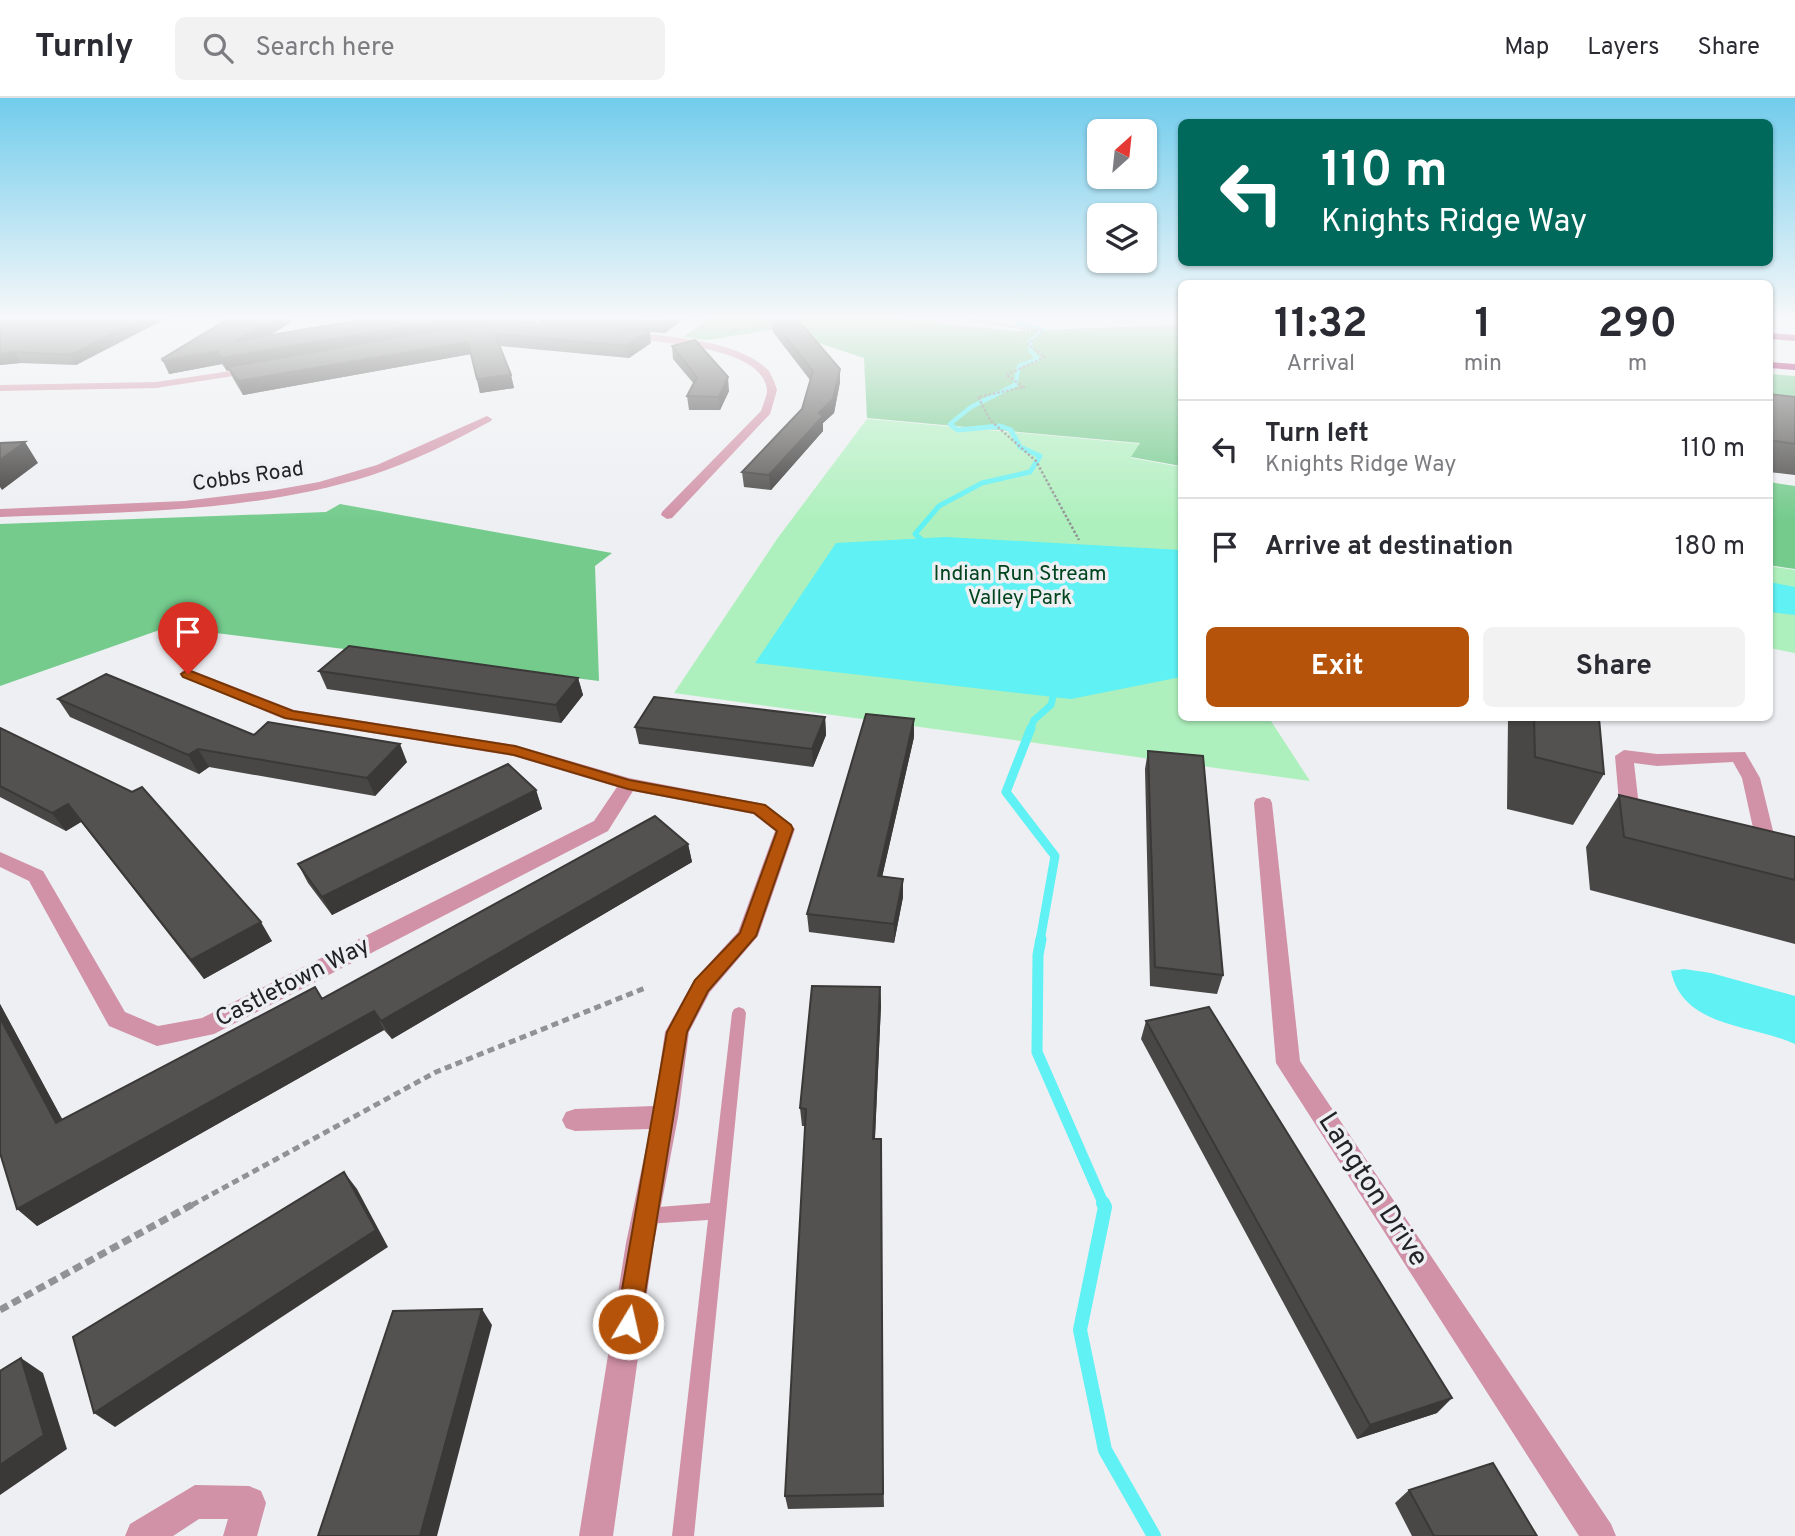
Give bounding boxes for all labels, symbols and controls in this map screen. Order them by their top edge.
search box [175,17,665,80]
text: Turnly [35,27,133,69]
icon: search [199,29,237,67]
text: Search here [255,32,394,65]
text: Map [1504,33,1549,63]
text: Layers [1587,33,1659,63]
text: Share [1697,33,1760,63]
north arrow [1087,119,1157,189]
map controls [1087,119,1157,273]
text: 110 m [1321,142,1448,204]
icon: left [1206,147,1297,238]
button: layers [1087,203,1157,273]
text: Knights Ridge Way [1321,203,1587,243]
text: 11:32 [1274,299,1368,352]
text: 1 [1474,299,1491,352]
text: 290 [1598,299,1677,352]
text: Arrival [1287,350,1355,379]
text: min [1464,350,1502,379]
text: m [1628,350,1647,379]
text: Turn left [1265,418,1369,451]
icon: left [1206,430,1244,468]
text: 110 m [1681,433,1745,466]
text: Knights Ridge Way [1265,451,1456,480]
street label: Cobbs Road [191,456,305,498]
icon: arrive [1206,528,1244,566]
text: Arrive at destination [1265,531,1513,564]
text: 180 m [1675,531,1745,564]
park label: Indian Run Stream Valley Park [933,561,1107,612]
pin [158,602,218,674]
icon: arrive [169,613,207,651]
button: Exit [1206,627,1469,707]
button: Share [1483,627,1745,707]
street label: Castletown Way [211,931,375,1035]
street label: Langton Drive [1309,1106,1435,1274]
position arrow [591,1287,665,1361]

